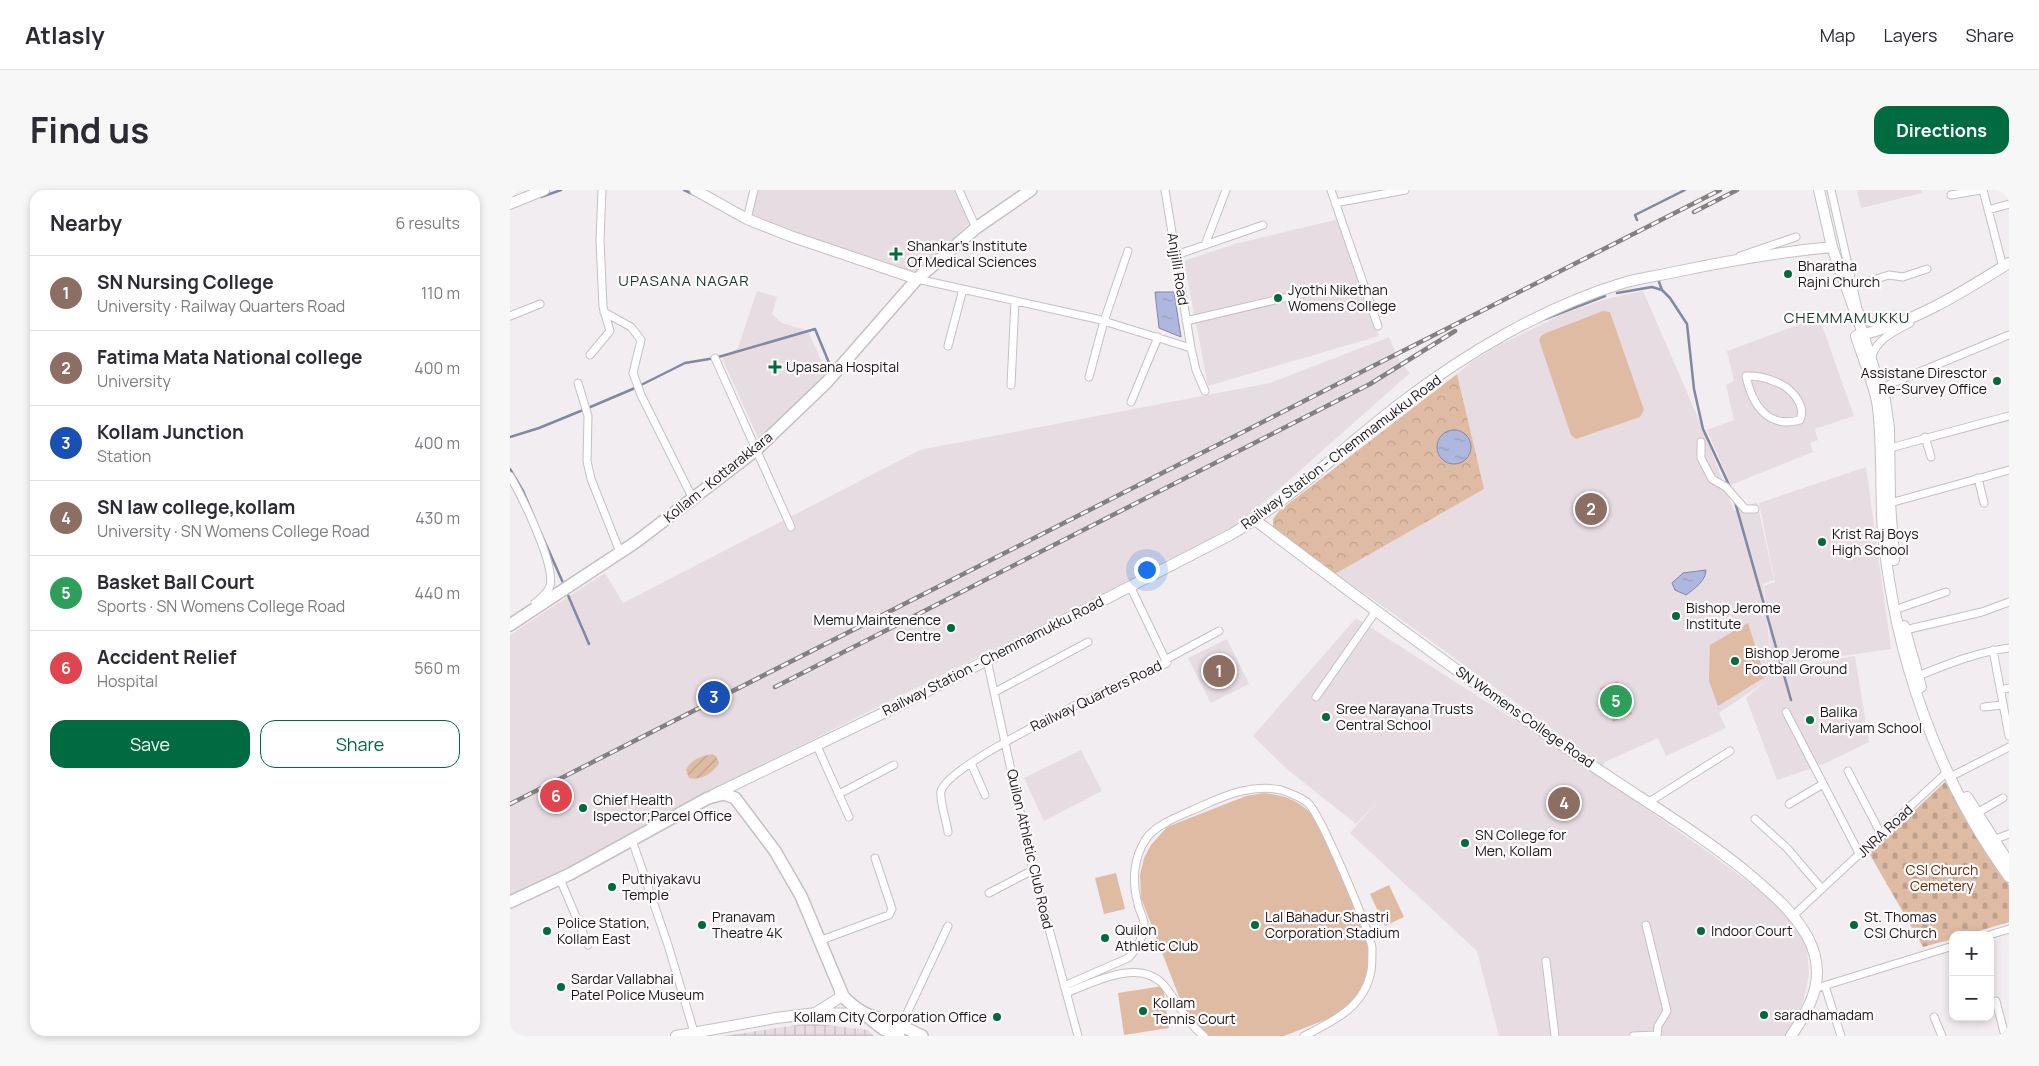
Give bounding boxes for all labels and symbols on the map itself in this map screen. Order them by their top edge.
street label: Anjjilli Road [1163,231,1194,307]
place label: Shankar's Institute Of Medical Sciences [907,236,1037,271]
marker: Shankar's Institute Of Medical Sciences [889,247,903,261]
place label: Bharatha Rajni Church [1798,256,1880,291]
marker: Bharatha Rajni Church [1782,268,1794,280]
district label: UPASANA NAGAR [618,270,750,291]
place label: Jyothi Nikethan Womens College [1288,280,1396,315]
marker: Jyothi Nikethan Womens College [1272,292,1284,304]
district label: CHEMMAMUKKU [1784,307,1910,328]
place label: Upasana Hospital [786,357,899,376]
marker: Upasana Hospital [768,360,782,374]
place label: Assistane Diresctor Re-Survey Office [1861,363,1987,398]
street label: Railway Station - Chemmamukku Road [1237,370,1445,533]
marker: Assistane Diresctor Re-Survey Office [1991,375,2003,387]
street label: Kollam - Kottarakkara [659,427,776,526]
pin: 2 [1575,490,1607,528]
place label: Krist Raj Boys High School [1832,524,1919,559]
marker: Krist Raj Boys High School [1816,536,1828,548]
your location [1134,557,1160,583]
street label: Railway Station - Chemmamukku Road [879,591,1107,720]
place label: Bishop Jerome Institute [1686,598,1781,633]
place label: Memu Maintenence Centre [814,610,941,645]
marker: Bishop Jerome Institute [1670,610,1682,622]
marker: Memu Maintenence Centre [945,622,957,634]
place label: Bishop Jerome Football Ground [1745,643,1847,678]
pin: 1 [1203,652,1235,690]
street label: Railway Quarters Road [1027,655,1165,736]
marker: Bishop Jerome Football Ground [1729,655,1741,667]
street label: SN Womens College Road [1452,661,1598,772]
pin: 3 [698,678,730,716]
pin: 5 [1600,682,1632,720]
place label: Sree Narayana Trusts Central School [1336,699,1473,734]
place label: Balika Mariyam School [1820,702,1922,737]
marker: Sree Narayana Trusts Central School [1320,711,1332,723]
marker: Balika Mariyam School [1804,714,1816,726]
street label: Quilon Athletic Club Road [1003,767,1058,931]
pin: 6 [540,777,572,815]
pin: 4 [1548,784,1580,822]
place label: Chief Health Ispector;Parcel Office [593,790,732,825]
street label: JNRA Road [1853,800,1917,861]
marker: Chief Health Ispector;Parcel Office [577,802,589,814]
place label: SN College for Men, Kollam [1475,825,1566,860]
marker: SN College for Men, Kollam [1459,837,1471,849]
park label: CSI Church Cemetery [1906,860,1978,895]
place label: Puthiyakavu Temple [622,869,701,904]
marker: Puthiyakavu Temple [606,881,618,893]
place label: Pranavam Theatre 4K [712,907,783,942]
place label: Lal Bahadur Shastri Corporation Stadium [1265,907,1400,942]
place label: St. Thomas CSI Church [1864,907,1937,942]
place label: Police Station, Kollam East [557,913,650,948]
marker: Pranavam Theatre 4K [696,919,708,931]
marker: Lal Bahadur Shastri Corporation Stadium [1249,919,1261,931]
marker: St. Thomas CSI Church [1848,919,1860,931]
place label: Quilon Athletic Club [1115,920,1198,955]
place label: Indoor Court [1711,921,1793,940]
marker: Police Station, Kollam East [541,925,553,937]
marker: Indoor Court [1695,925,1707,937]
marker: Quilon Athletic Club [1099,932,1111,944]
place label: Sardar Vallabhai Patel Police Museum [571,969,704,1004]
marker: Sardar Vallabhai Patel Police Museum [555,981,567,993]
place label: Kollam Tennis Court [1153,993,1236,1028]
marker: Kollam Tennis Court [1137,1005,1149,1017]
place label: saradhamadam [1774,1005,1874,1024]
place label: Kollam City Corporation Office [794,1007,987,1026]
marker: saradhamadam [1758,1009,1770,1021]
marker: Kollam City Corporation Office [991,1011,1003,1023]

